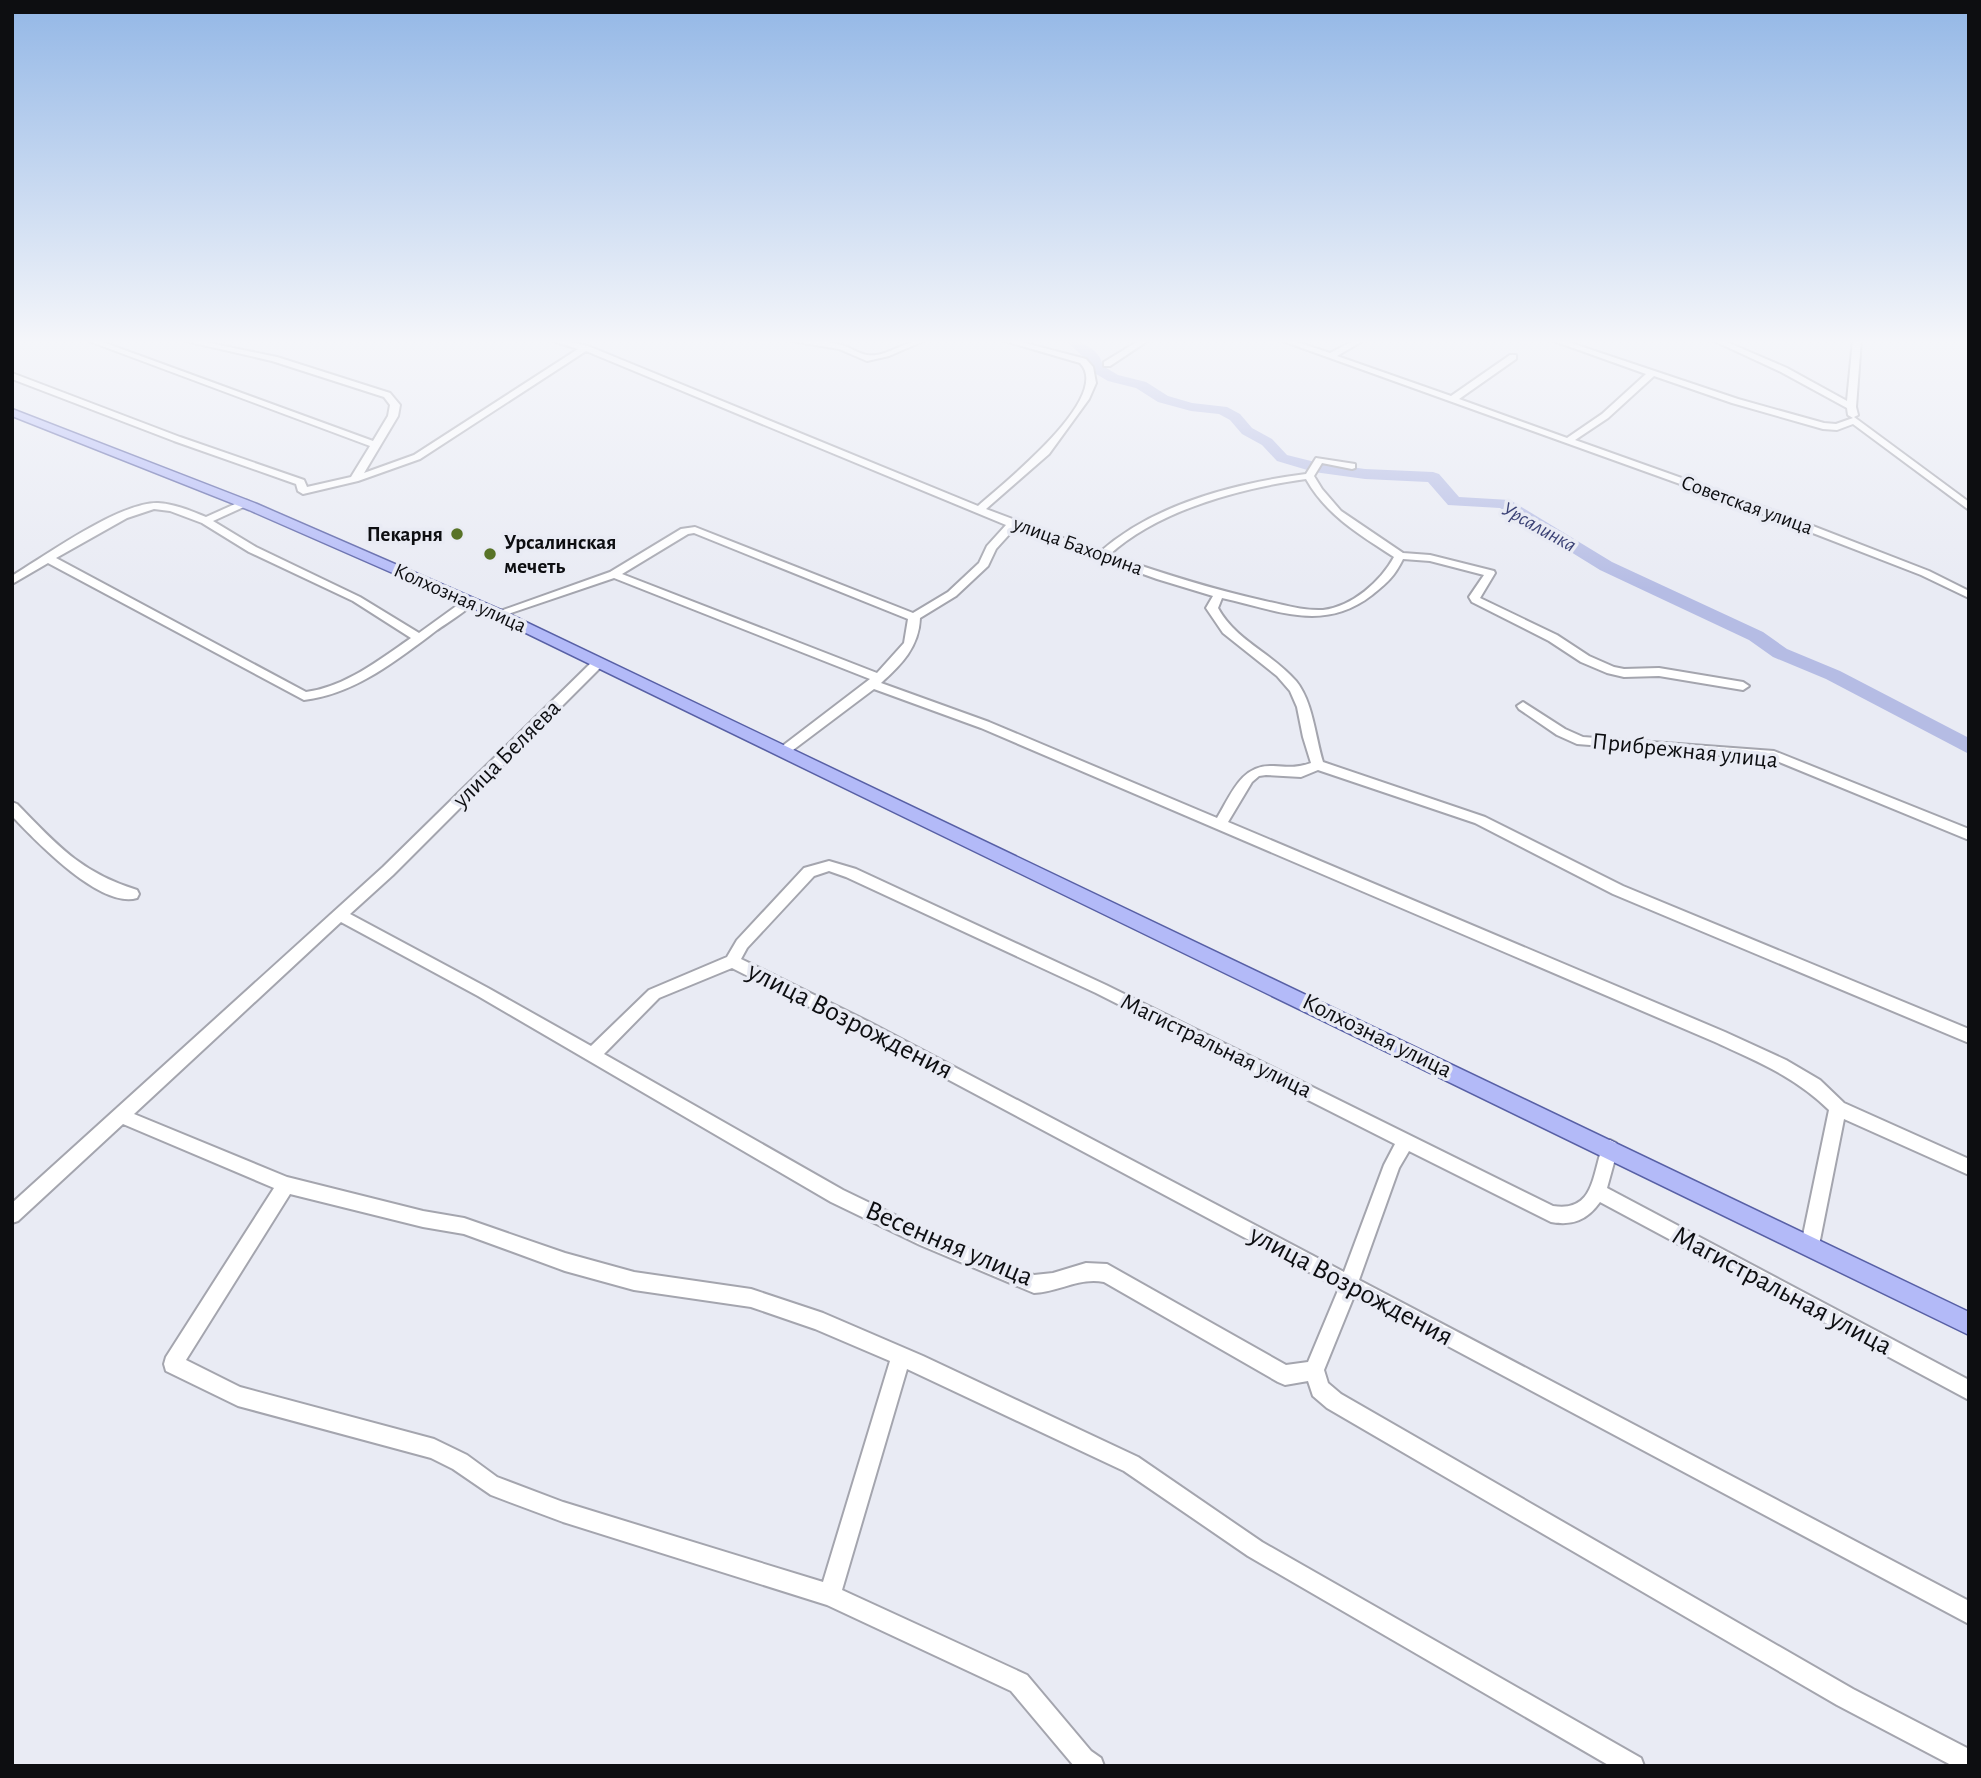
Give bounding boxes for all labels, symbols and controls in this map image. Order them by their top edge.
street label: Советская улица [1678,471,1816,539]
water label: Урсалинка [1498,498,1580,557]
street label: улица Бахорина [1009,512,1146,579]
place label: Пекарня [367,524,443,545]
marker: Пекарня [449,526,465,542]
place label: Урсалинская мечеть [504,532,617,577]
marker: Урсалинская мечеть [482,546,498,562]
street label: Колхозная улица [391,559,530,637]
street label: улица Беляева [448,696,565,813]
street label: Прибрежная улица [1591,729,1779,773]
street label: улица Возрождения [742,957,957,1085]
street label: Магистральная улица [1117,989,1315,1103]
street label: Колхозная улица [1298,989,1456,1083]
street label: Весенняя улица [861,1196,1037,1292]
street label: улица Возрождения [1244,1220,1457,1351]
street label: Магистральная улица [1668,1221,1897,1361]

